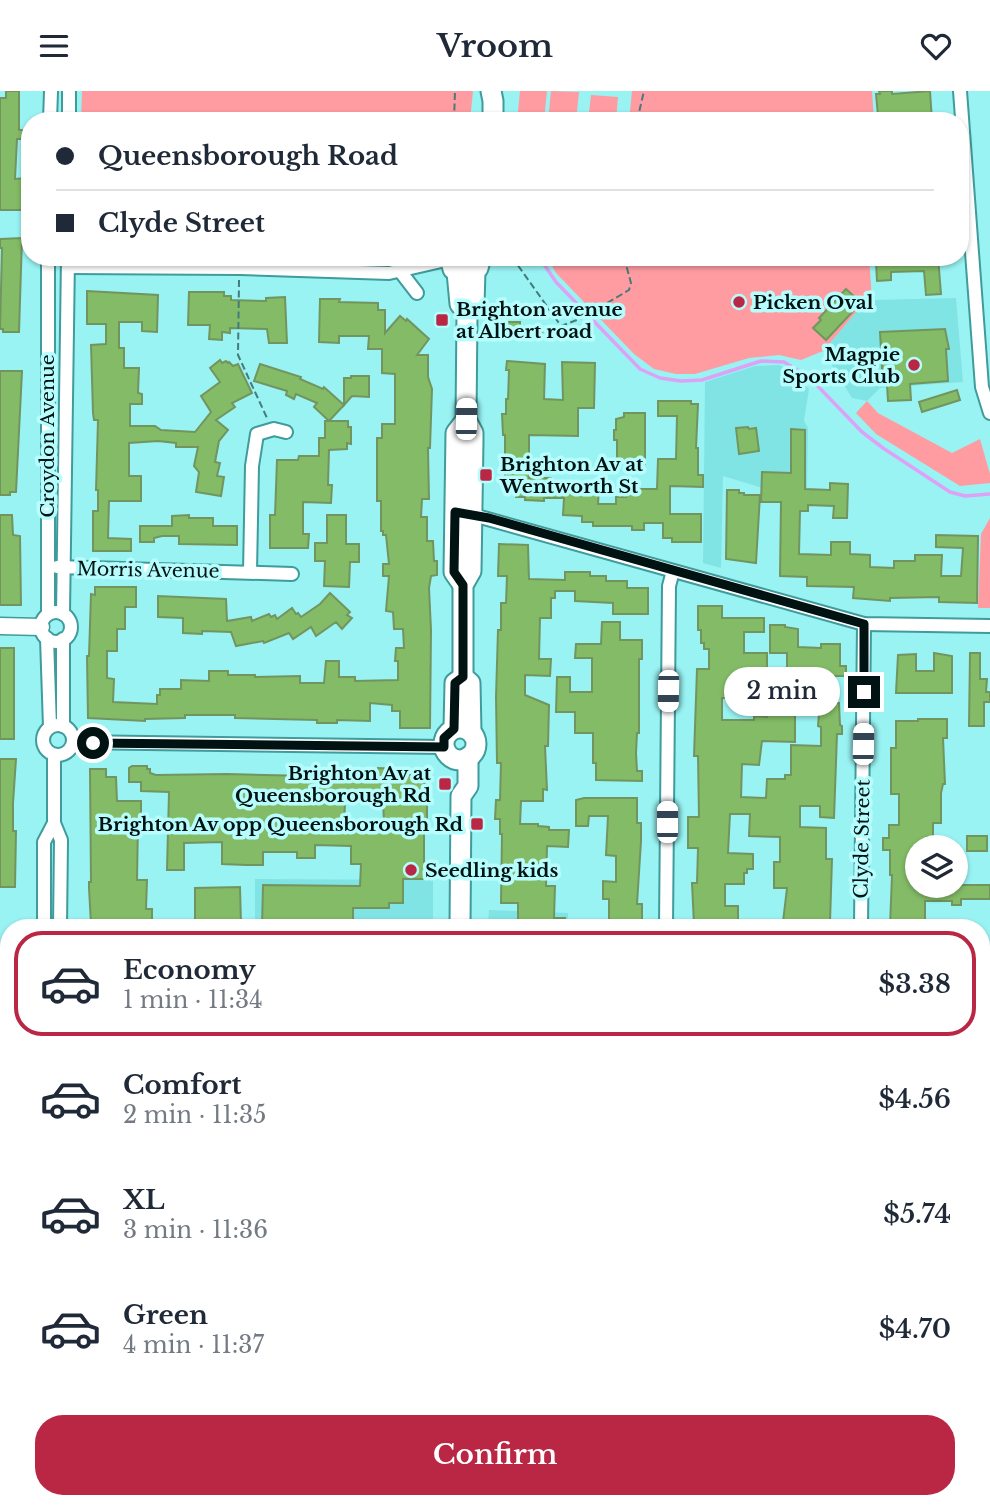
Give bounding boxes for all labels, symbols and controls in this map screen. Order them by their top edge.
text: Vroom [437,26,553,66]
icon: menu [35,27,73,65]
icon: heart [917,27,955,65]
text: Queensborough Road [98,140,398,172]
text: Clyde Street [98,207,265,239]
place label: Picken Oval [753,291,874,314]
marker: Picken Oval [731,294,747,310]
place label: Brighton avenue at Albert road [456,298,623,343]
marker: Brighton avenue at Albert road [434,312,450,328]
place label: Magpie Sports Club [782,343,900,388]
street label: Croydon Avenue [36,354,59,518]
marker: Magpie Sports Club [906,357,922,373]
car [456,398,477,440]
place label: Brighton Av at Wentworth St [499,453,644,498]
marker: Brighton Av at Wentworth St [478,467,494,483]
street label: Morris Avenue [76,557,220,583]
callout: 2 min [724,667,840,717]
car [658,670,679,712]
route end [848,676,880,708]
text: 2 min [747,677,817,705]
car [853,723,874,765]
route start [77,727,109,759]
place label: Brighton Av at Queensborough Rd [235,762,432,807]
marker: Brighton Av at Queensborough Rd [437,776,453,792]
street label: Clyde Street [849,778,875,899]
car [657,801,678,843]
place label: Brighton Av opp Queensborough Rd [98,813,463,836]
marker: Brighton Av opp Queensborough Rd [469,816,485,832]
map controls [905,835,968,898]
button: layers [905,835,968,898]
place label: Seedling kids [425,859,559,882]
marker: Seedling kids [403,862,419,878]
icon: car [39,952,102,1015]
text: Economy [123,954,256,986]
text: $3.38 [879,968,951,1000]
text: 1 min · 11:34 [123,986,263,1014]
icon: car [39,1067,102,1130]
text: Comfort [123,1069,241,1101]
text: $4.56 [879,1083,951,1115]
text: 2 min · 11:35 [123,1101,266,1129]
icon: car [39,1182,102,1245]
text: XL [123,1184,165,1216]
text: $5.74 [883,1198,951,1230]
text: 3 min · 11:36 [123,1216,268,1244]
icon: car [39,1297,102,1360]
text: Green [123,1299,208,1331]
text: $4.70 [879,1313,951,1345]
text: 4 min · 11:37 [123,1331,264,1359]
button: Confirm [35,1415,955,1495]

